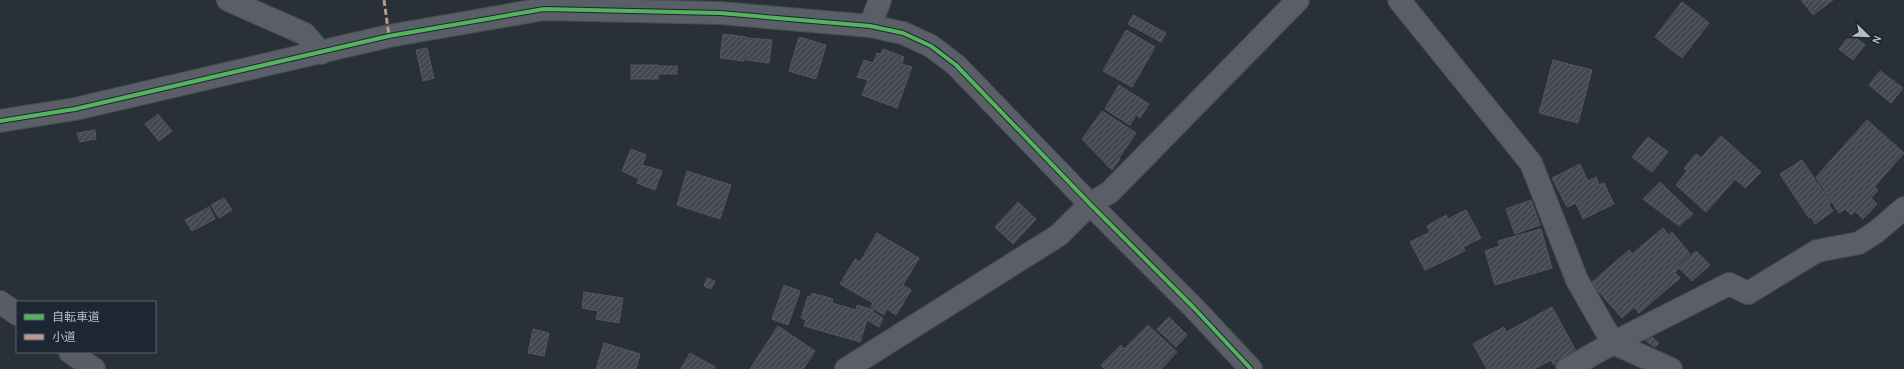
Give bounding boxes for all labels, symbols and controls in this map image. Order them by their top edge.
north arrow [1848,16,1888,56]
text: N [1870,34,1883,45]
legend [16,301,156,353]
text: 自転車道 [52,310,100,323]
text: 小道 [52,330,76,343]

